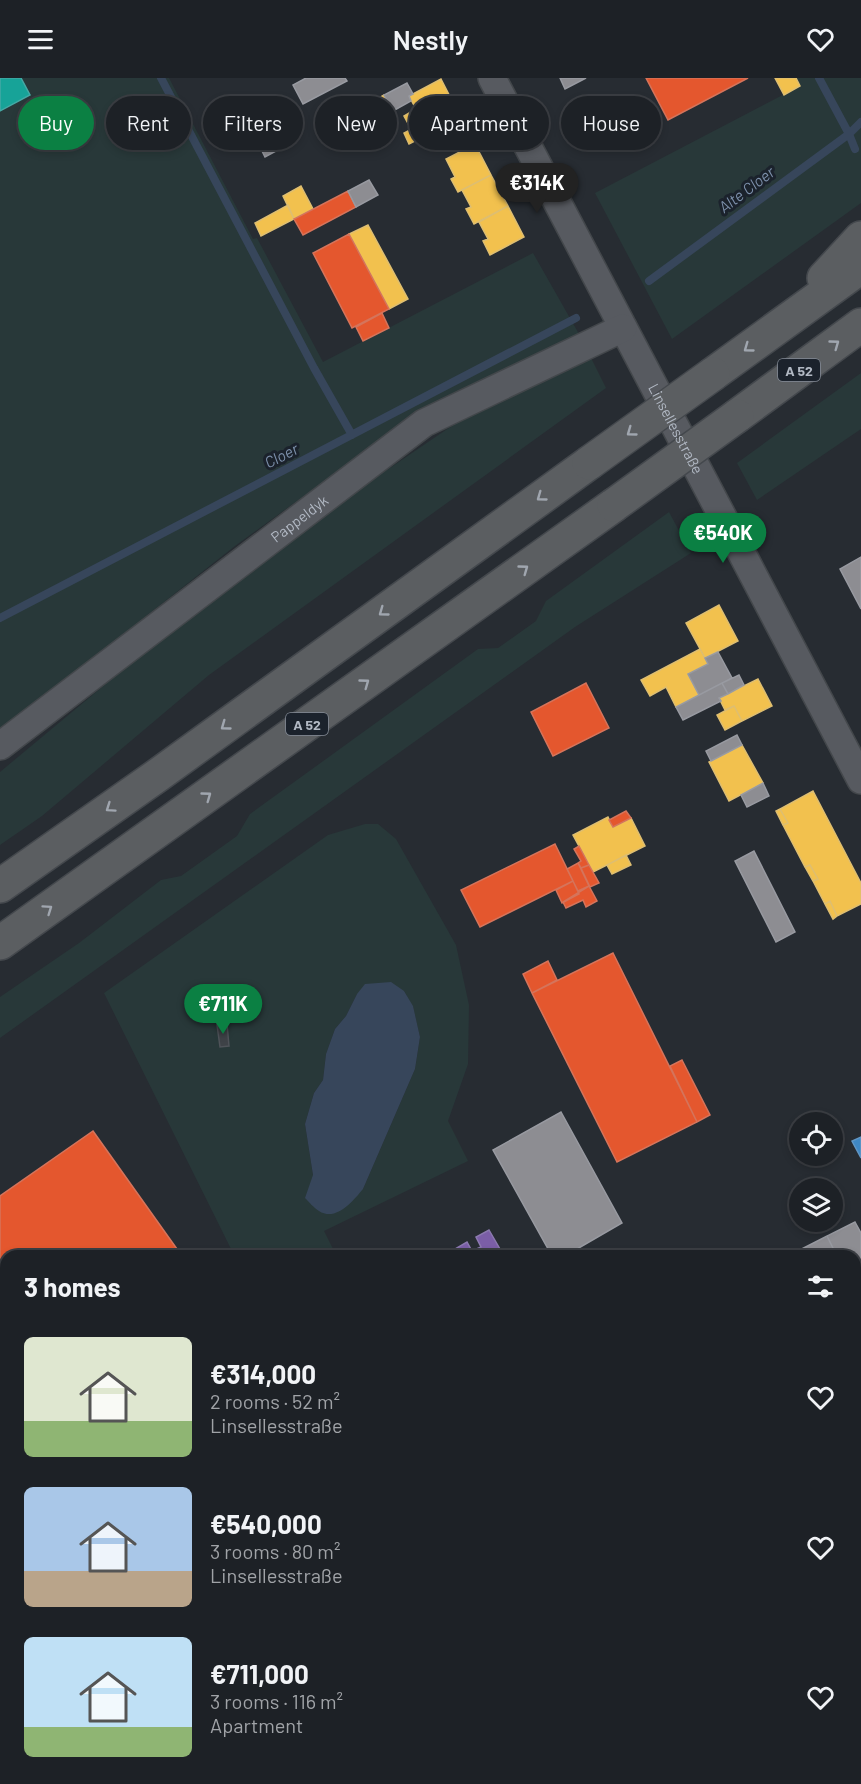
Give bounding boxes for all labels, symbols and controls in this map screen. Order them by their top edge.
icon: menu [24,23,57,56]
text: Nestly [393,23,468,55]
icon: heart [804,23,837,56]
chip: Buy [18,96,94,150]
chip: Rent [106,96,191,150]
chip: Filters [203,96,303,150]
chip: New [315,96,397,150]
chip: Apartment [409,96,549,150]
chip: House [561,96,661,150]
water label: Alte Cloer [714,161,779,216]
pin: €314K [495,163,579,214]
text: €314K [509,170,565,194]
one-way arrow [828,340,839,351]
one-way arrow [743,341,754,352]
road number: A 52 [778,359,820,381]
street label: Linsellesstraße [645,380,707,477]
one-way arrow [627,425,638,436]
water label: Cloer [261,438,302,471]
street label: Pappeldyk [267,490,332,546]
one-way arrow [537,490,548,501]
pin: €540K [681,513,765,564]
text: €540K [693,520,753,544]
one-way arrow [517,565,528,576]
one-way arrow [379,604,390,615]
one-way arrow [359,679,370,690]
road number: A 52 [286,713,328,735]
one-way arrow [221,719,232,730]
one-way arrow [200,792,211,803]
one-way arrow [105,801,116,812]
one-way arrow [41,905,52,916]
pin: €711K [181,984,265,1035]
text: €711K [198,991,248,1015]
map controls [789,1112,843,1232]
button: locate [789,1112,843,1166]
button: layers [789,1178,843,1232]
icon: filters [804,1270,837,1303]
text: 3 homes [24,1271,121,1302]
text: €314,000 [210,1358,316,1389]
icon: home [72,1361,144,1433]
icon: heart [804,1381,837,1414]
text: 2 rooms · 52 m² [210,1389,340,1413]
text: Linsellesstraße [210,1413,343,1437]
text: €540,000 [210,1508,322,1539]
icon: home [72,1511,144,1583]
icon: heart [804,1531,837,1564]
text: 3 rooms · 80 m² [210,1539,340,1563]
text: Linsellesstraße [210,1563,343,1587]
text: €711,000 [210,1658,309,1689]
icon: home [72,1661,144,1733]
icon: heart [804,1681,837,1714]
text: 3 rooms · 116 m² [210,1689,343,1713]
text: Apartment [210,1713,303,1737]

